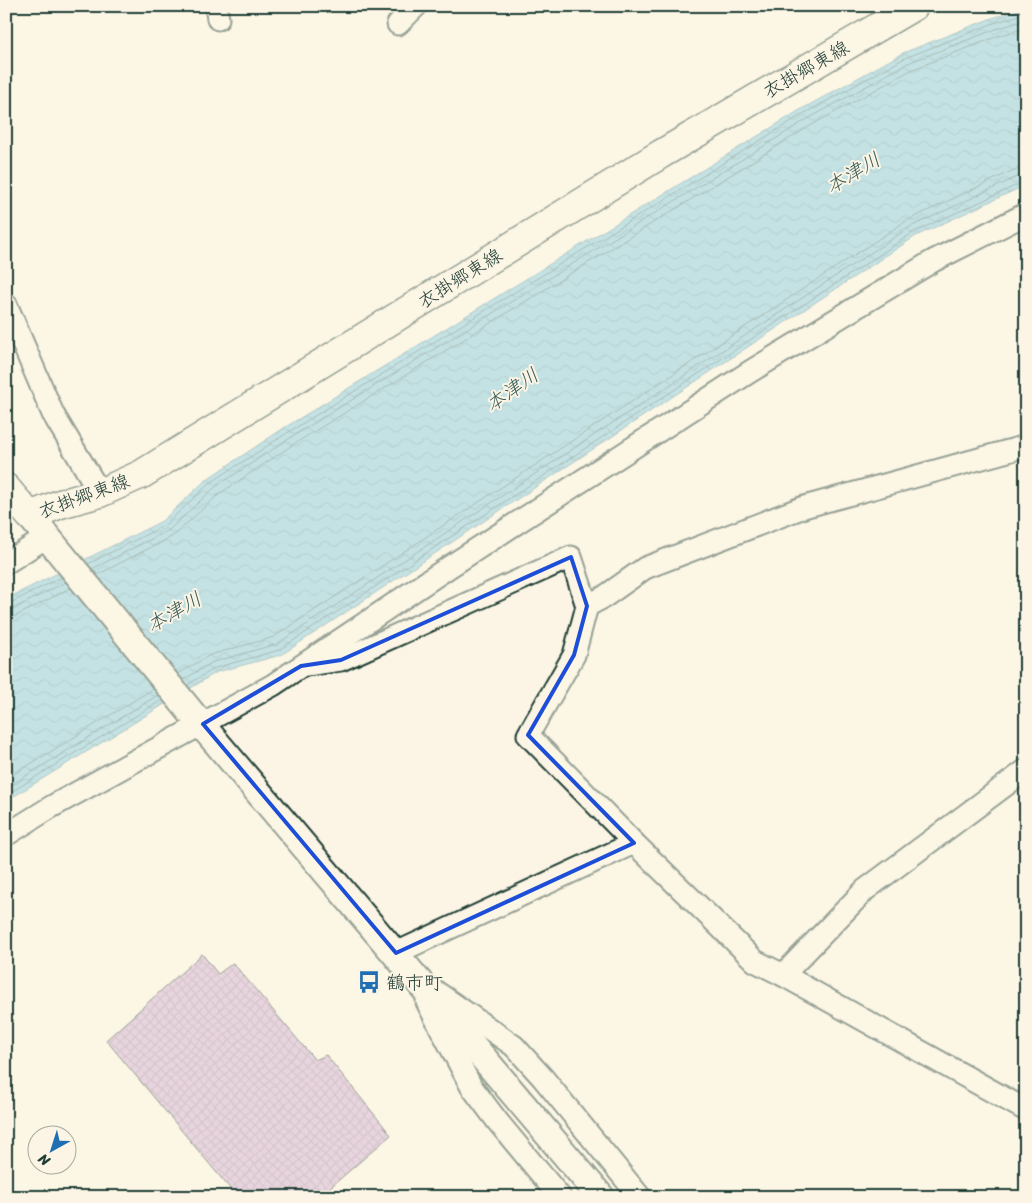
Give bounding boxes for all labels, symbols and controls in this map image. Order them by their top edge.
street label: 衣掛郷東線 [757,31,855,107]
water label: 本津川 [818,143,888,203]
street label: 衣掛郷東線 [411,239,509,317]
water label: 本津川 [477,358,547,422]
street label: 衣掛郷東線 [34,464,134,528]
water label: 本津川 [139,582,209,642]
place label: 鶴市町 [386,966,443,999]
bus stop icon: 鶴市町 [356,969,382,995]
north arrow [28,1126,78,1176]
text: N [32,1147,57,1173]

